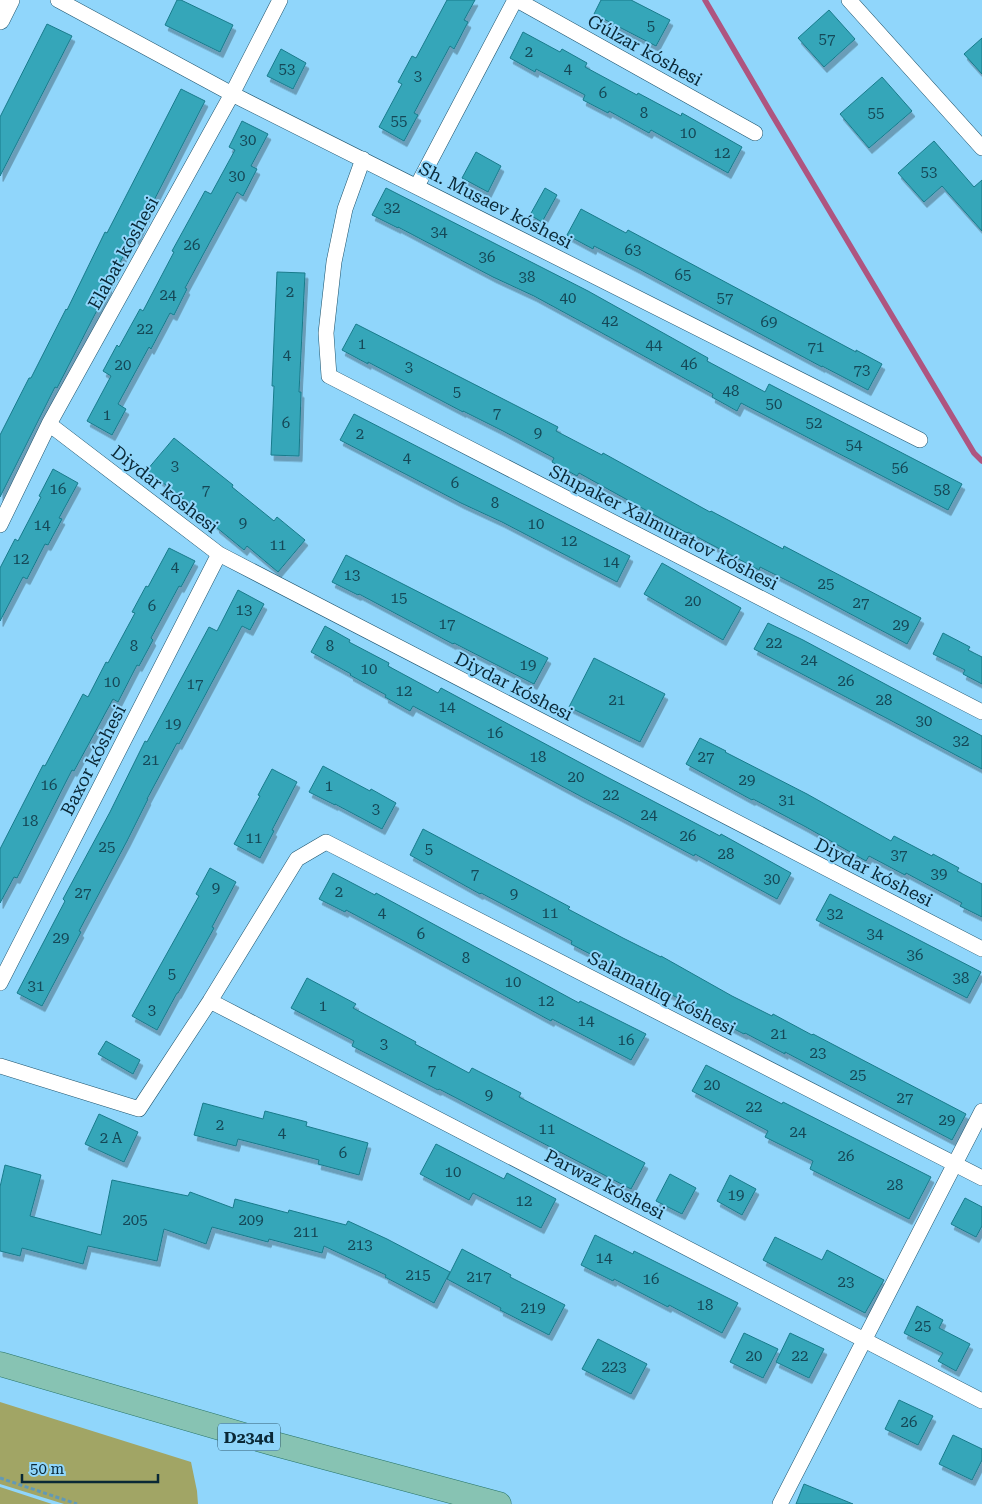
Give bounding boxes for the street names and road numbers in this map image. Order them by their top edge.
street label: Gúlzar kóshesi [584,10,706,90]
street label: Sh. Musaev kóshesi [416,157,576,253]
street label: Elabat kóshesi [83,193,163,313]
street label: Diydar kóshesi [108,441,223,537]
street label: Shıpaker Xalmuratov kóshesi [546,460,782,594]
street label: Diydar kóshesi [452,647,577,725]
street label: Baxor kóshesi [56,701,130,819]
street label: Diydar kóshesi [812,833,937,911]
street label: Salamatlıq kóshesi [585,947,739,1039]
street label: Parwaz kóshesi [541,1145,669,1223]
road number: D234d [218,1424,280,1450]

